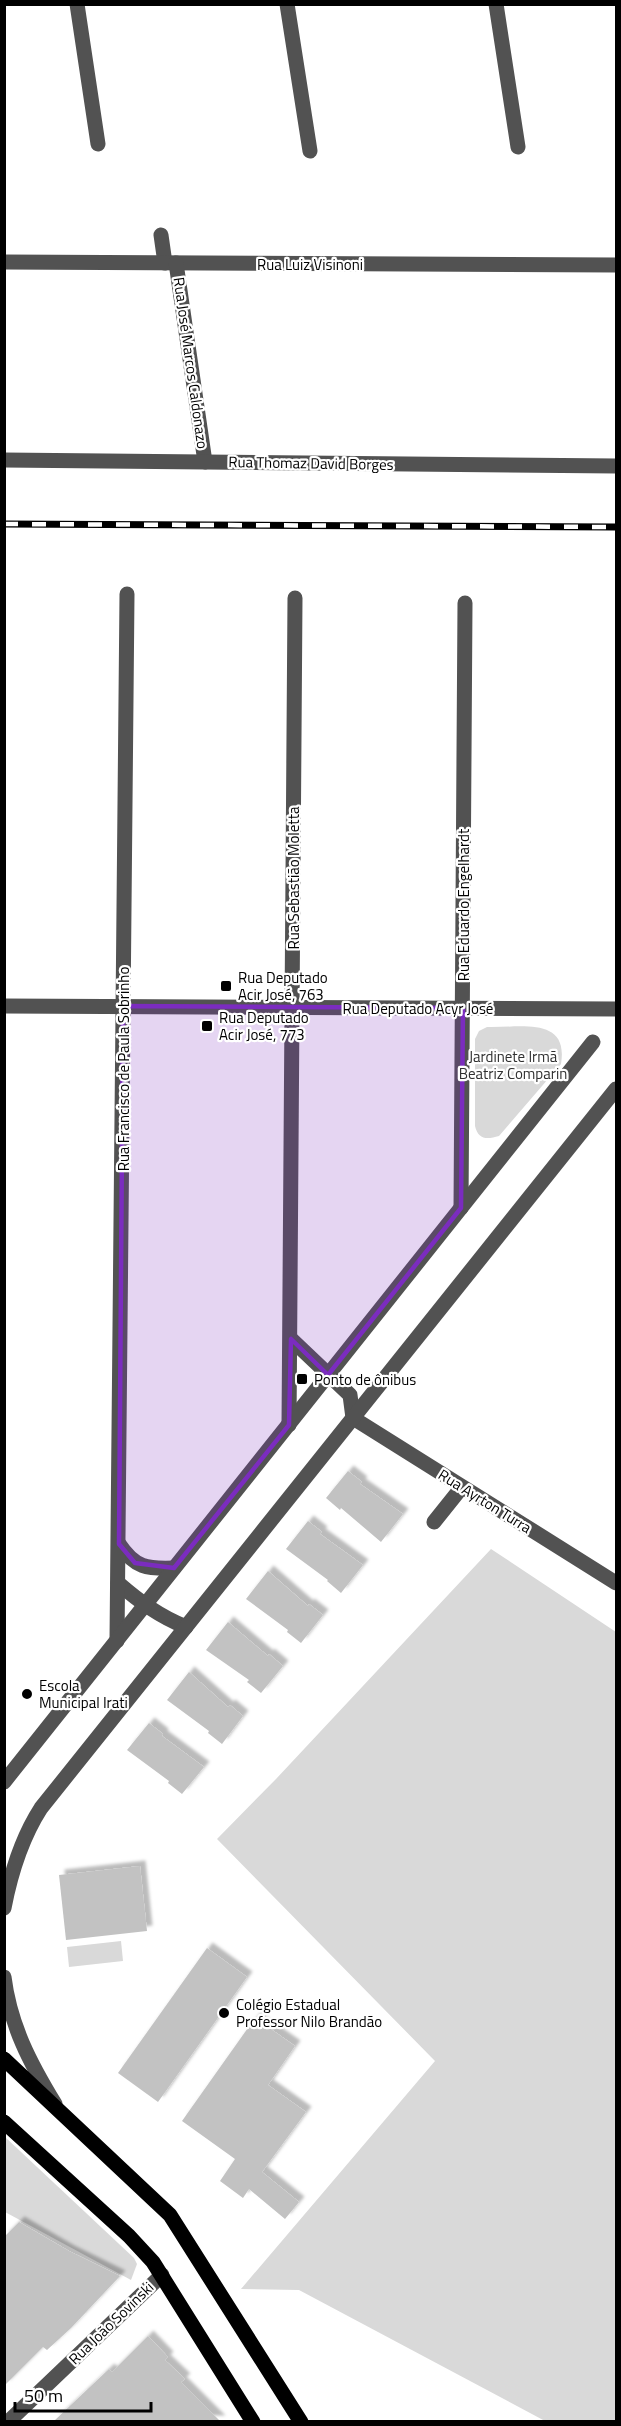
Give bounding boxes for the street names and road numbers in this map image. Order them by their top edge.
street label: Rua Luiz Visinoni [257,253,363,276]
street label: Rua José Marcos Caldonazo [168,276,214,450]
street label: Rua Thomaz David Borges [228,450,394,476]
street label: Rua Sebastião Moletta [282,806,305,949]
street label: Rua Eduardo Engelhardt [452,828,475,981]
street label: Rua Francisco de Paula Sobrinho [112,967,135,1171]
street label: Rua Deputado Acyr José [343,997,493,1020]
street label: Rua Ayrton Turra [434,1463,536,1539]
street label: Rua João Sovinski [63,2276,159,2370]

